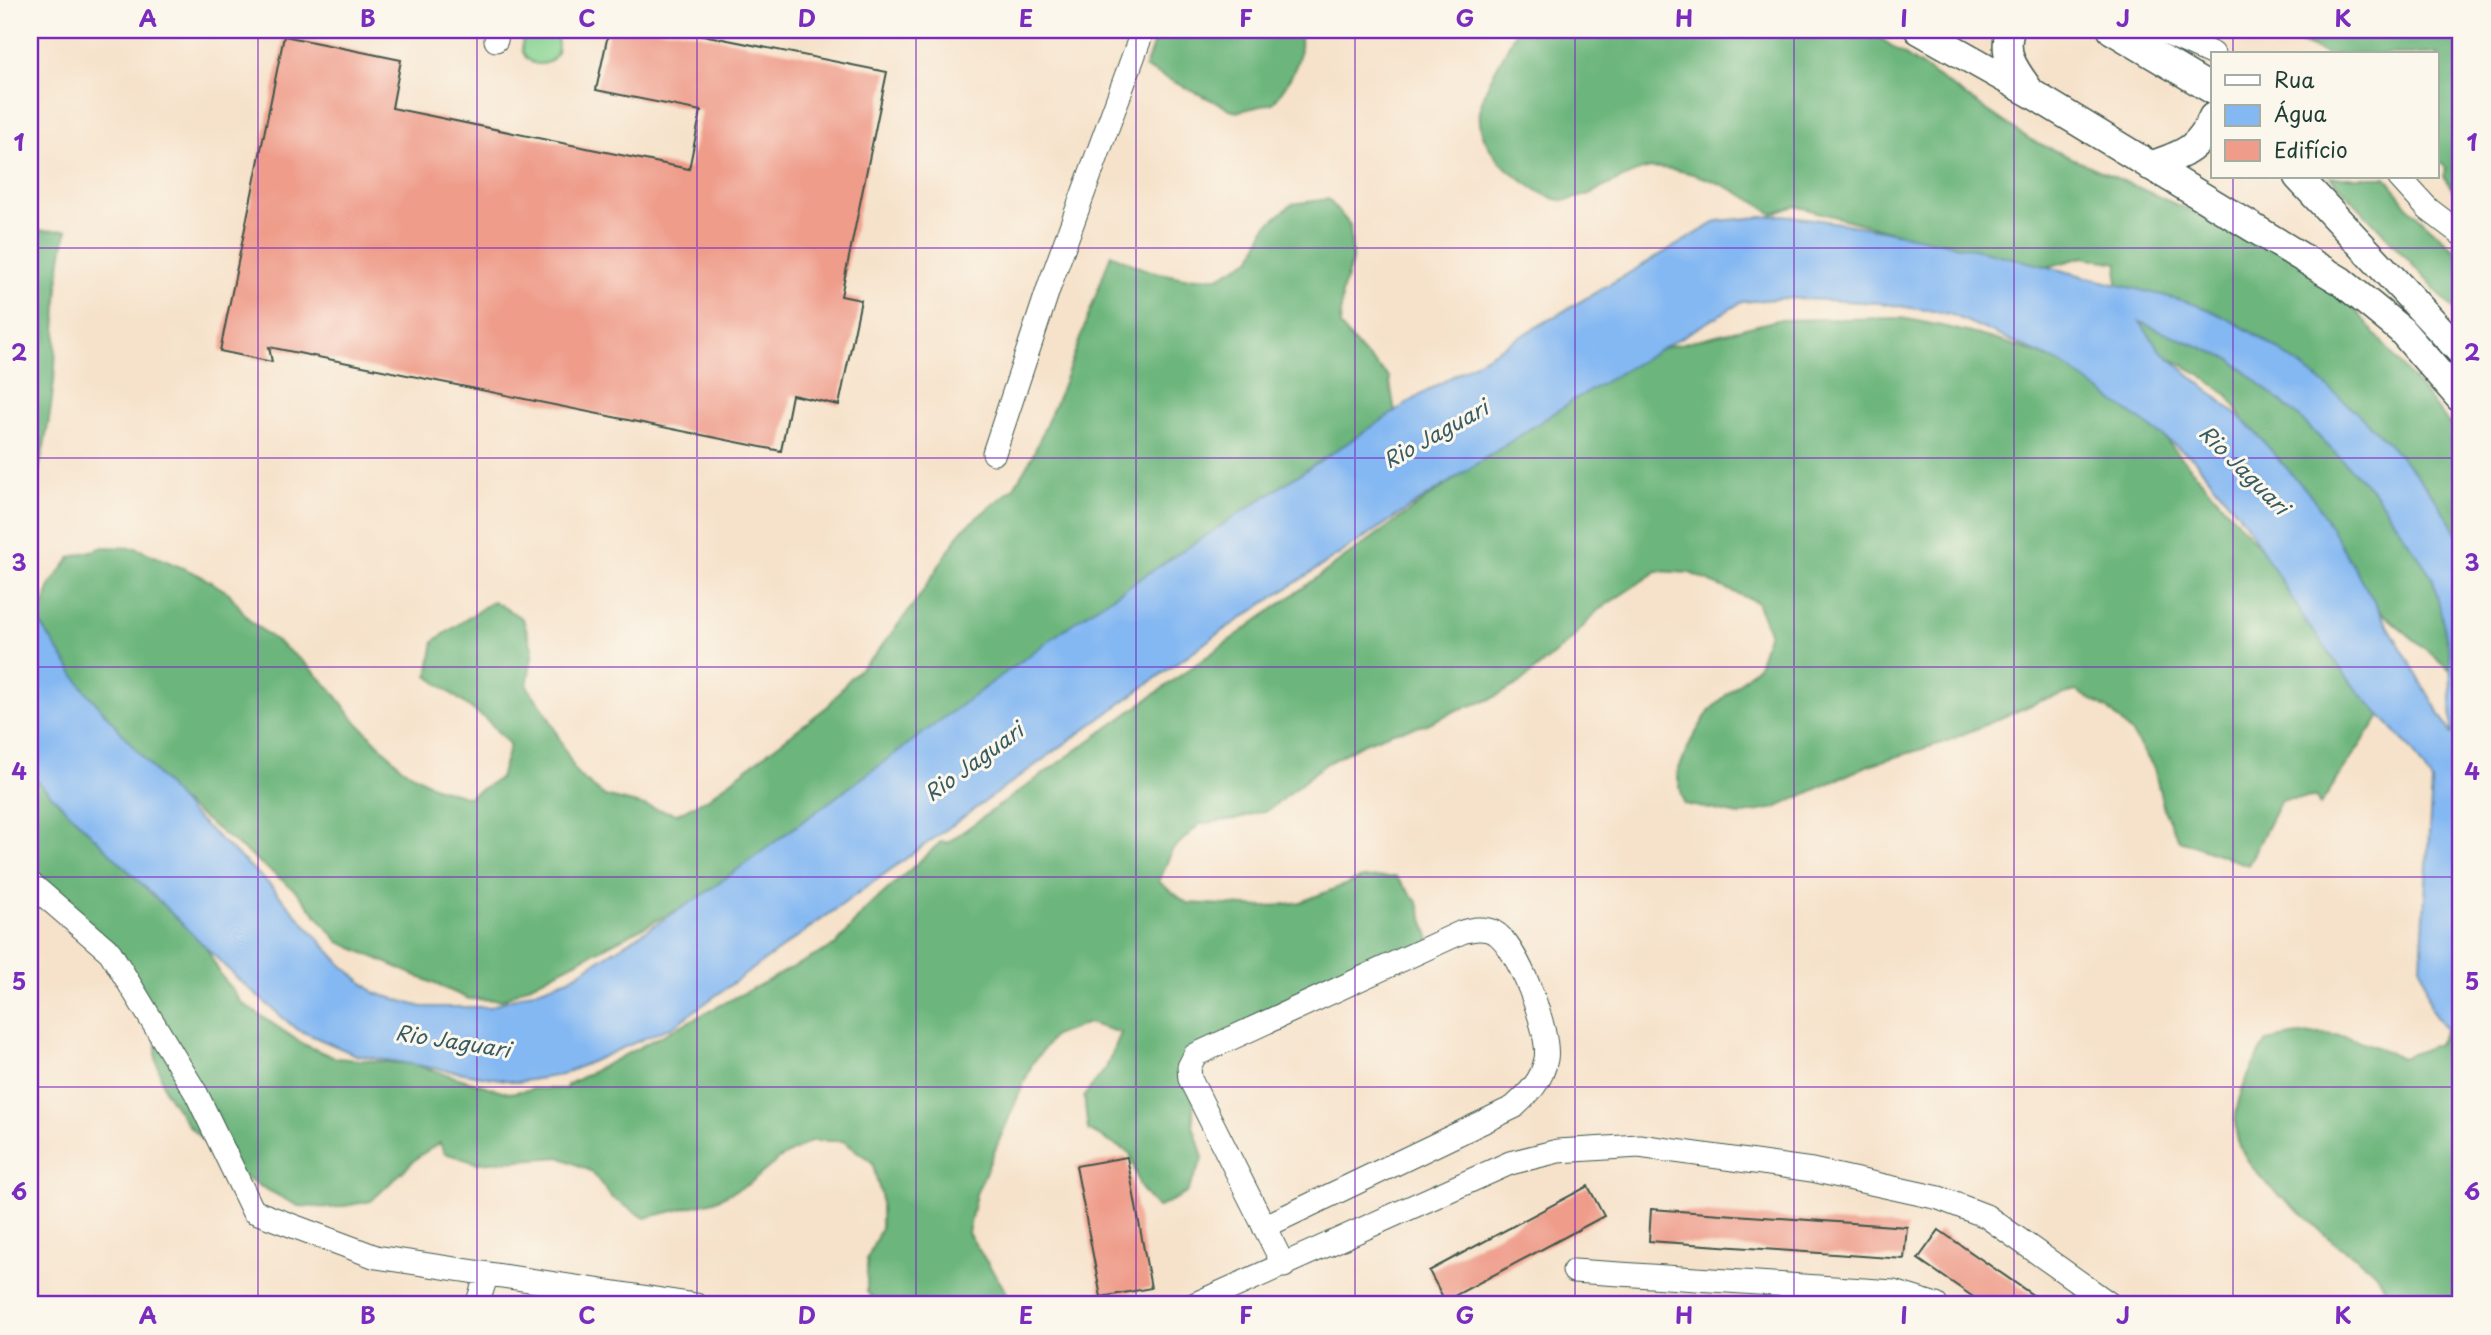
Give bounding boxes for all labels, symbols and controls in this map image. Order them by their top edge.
text: A [139,0,157,35]
text: B [360,0,376,35]
text: C [578,0,596,35]
text: D [798,0,816,35]
text: E [1019,0,1033,35]
text: F [1239,0,1253,35]
text: G [1456,0,1474,35]
text: H [1675,0,1693,35]
text: I [1900,0,1908,35]
text: J [2116,0,2130,35]
text: K [2335,0,2352,35]
legend [2211,52,2438,178]
text: Rua [2274,63,2315,95]
text: Água [2274,97,2327,129]
text: 1 [14,124,25,159]
text: 1 [2467,124,2478,159]
text: Edifício [2274,133,2348,165]
text: 2 [11,334,27,369]
text: 2 [2464,334,2480,369]
water label: Rio Jaguari [1377,390,1496,475]
water label: Rio Jaguari [2193,417,2299,523]
text: 3 [11,544,27,579]
text: 3 [2464,544,2480,579]
water label: Rio Jaguari [917,712,1032,808]
text: 4 [11,753,27,788]
text: 4 [2464,753,2480,788]
text: 5 [12,963,26,998]
text: 5 [2465,963,2479,998]
water label: Rio Jaguari [393,1015,516,1065]
text: 6 [11,1173,27,1208]
text: 6 [2464,1173,2480,1208]
text: A [139,1297,157,1332]
text: B [360,1297,376,1332]
text: C [578,1297,596,1332]
text: D [798,1297,816,1332]
text: E [1019,1297,1033,1332]
text: F [1239,1297,1253,1332]
text: G [1456,1297,1474,1332]
text: H [1675,1297,1693,1332]
text: I [1900,1297,1908,1332]
text: J [2116,1297,2130,1332]
text: K [2335,1297,2352,1332]

